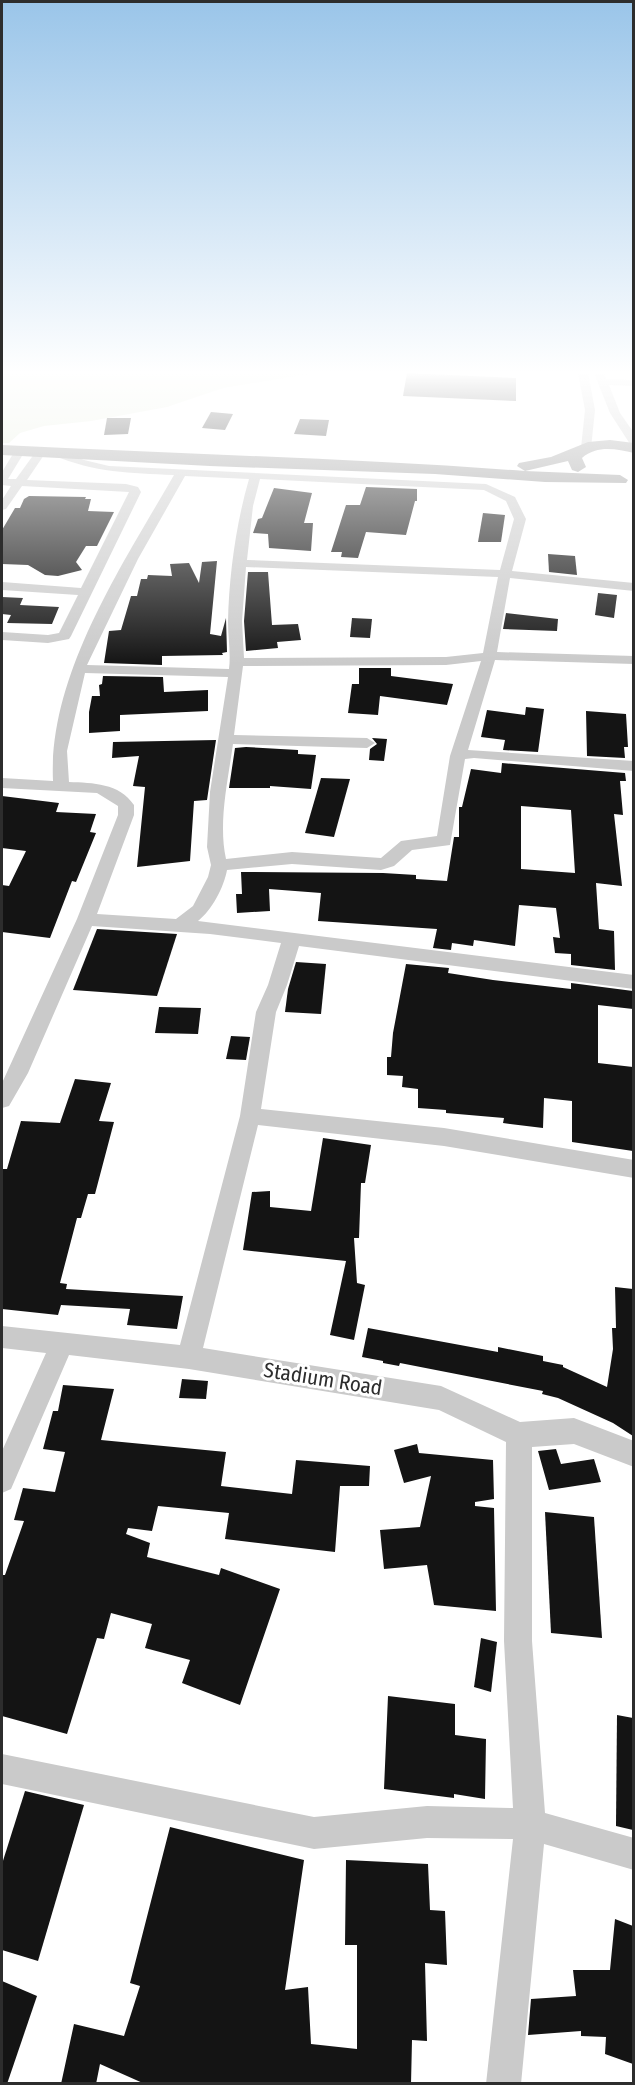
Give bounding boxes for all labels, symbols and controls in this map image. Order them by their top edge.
street label: Stadium Road [262,1357,384,1401]

